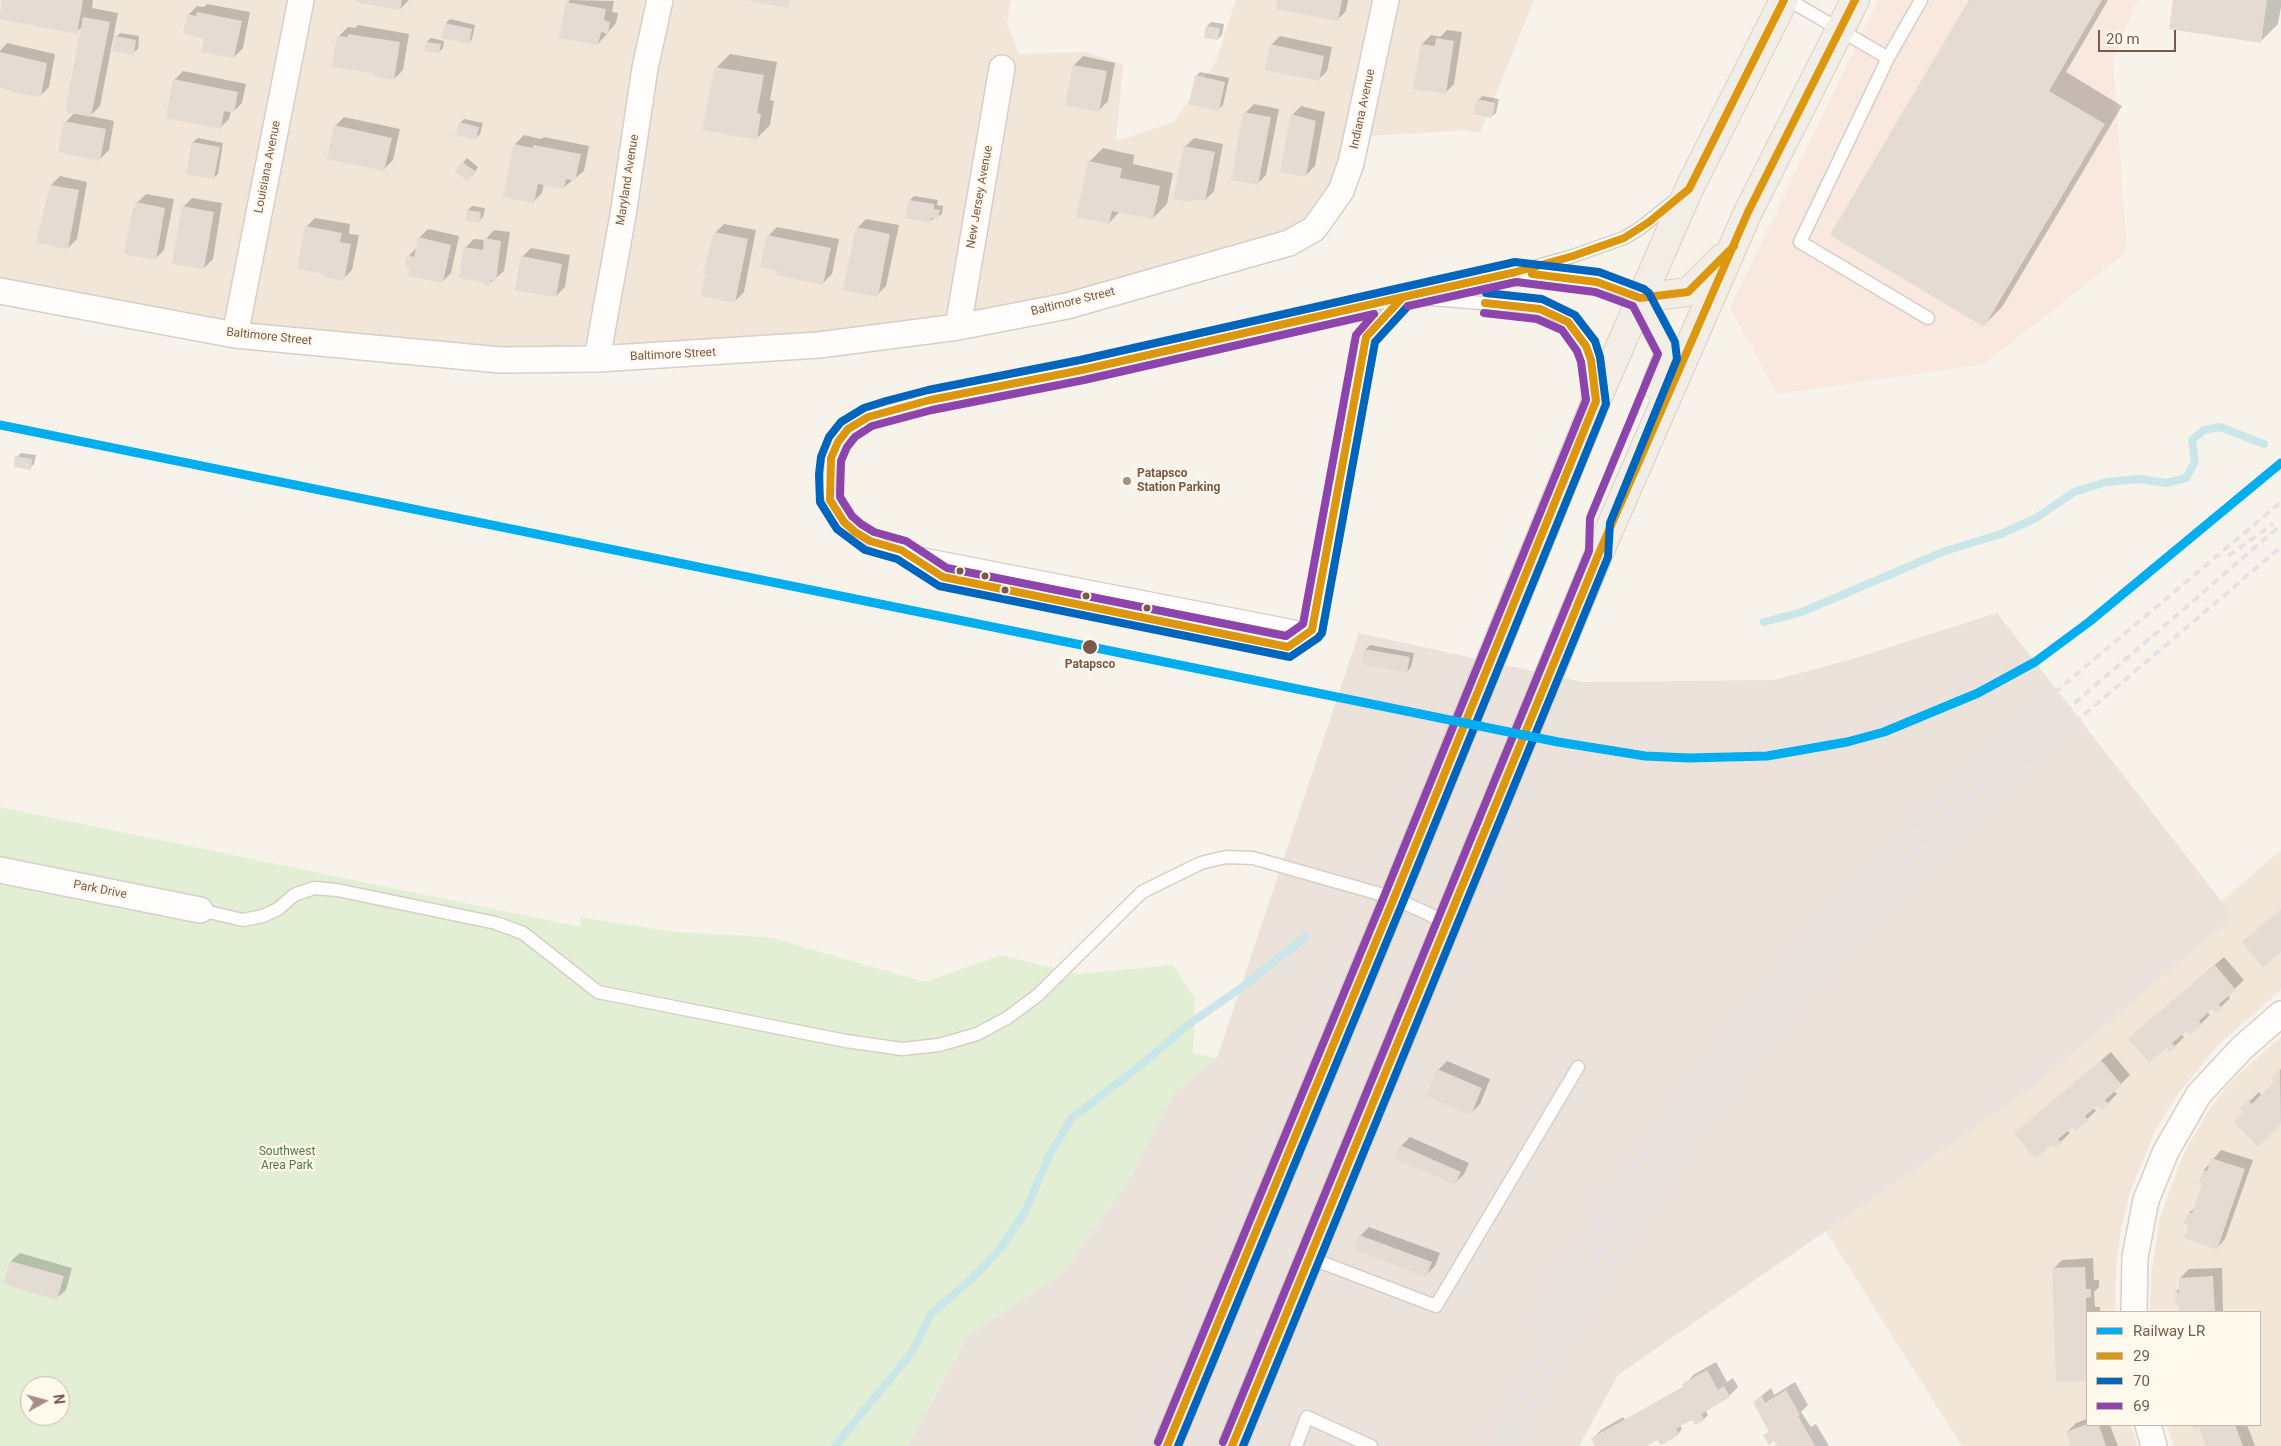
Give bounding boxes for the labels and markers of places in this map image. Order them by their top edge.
place label: Patapsco Station Parking [1137,467,1220,495]
marker: Patapsco Station Parking [1121,475,1133,487]
unlabelled marker [955,566,965,576]
unlabelled marker [980,571,990,581]
unlabelled marker [1000,585,1010,595]
unlabelled marker [1081,591,1091,601]
unlabelled marker [1142,603,1152,613]
marker: Patapsco [1081,638,1099,656]
place label: Patapsco [1065,658,1115,672]

